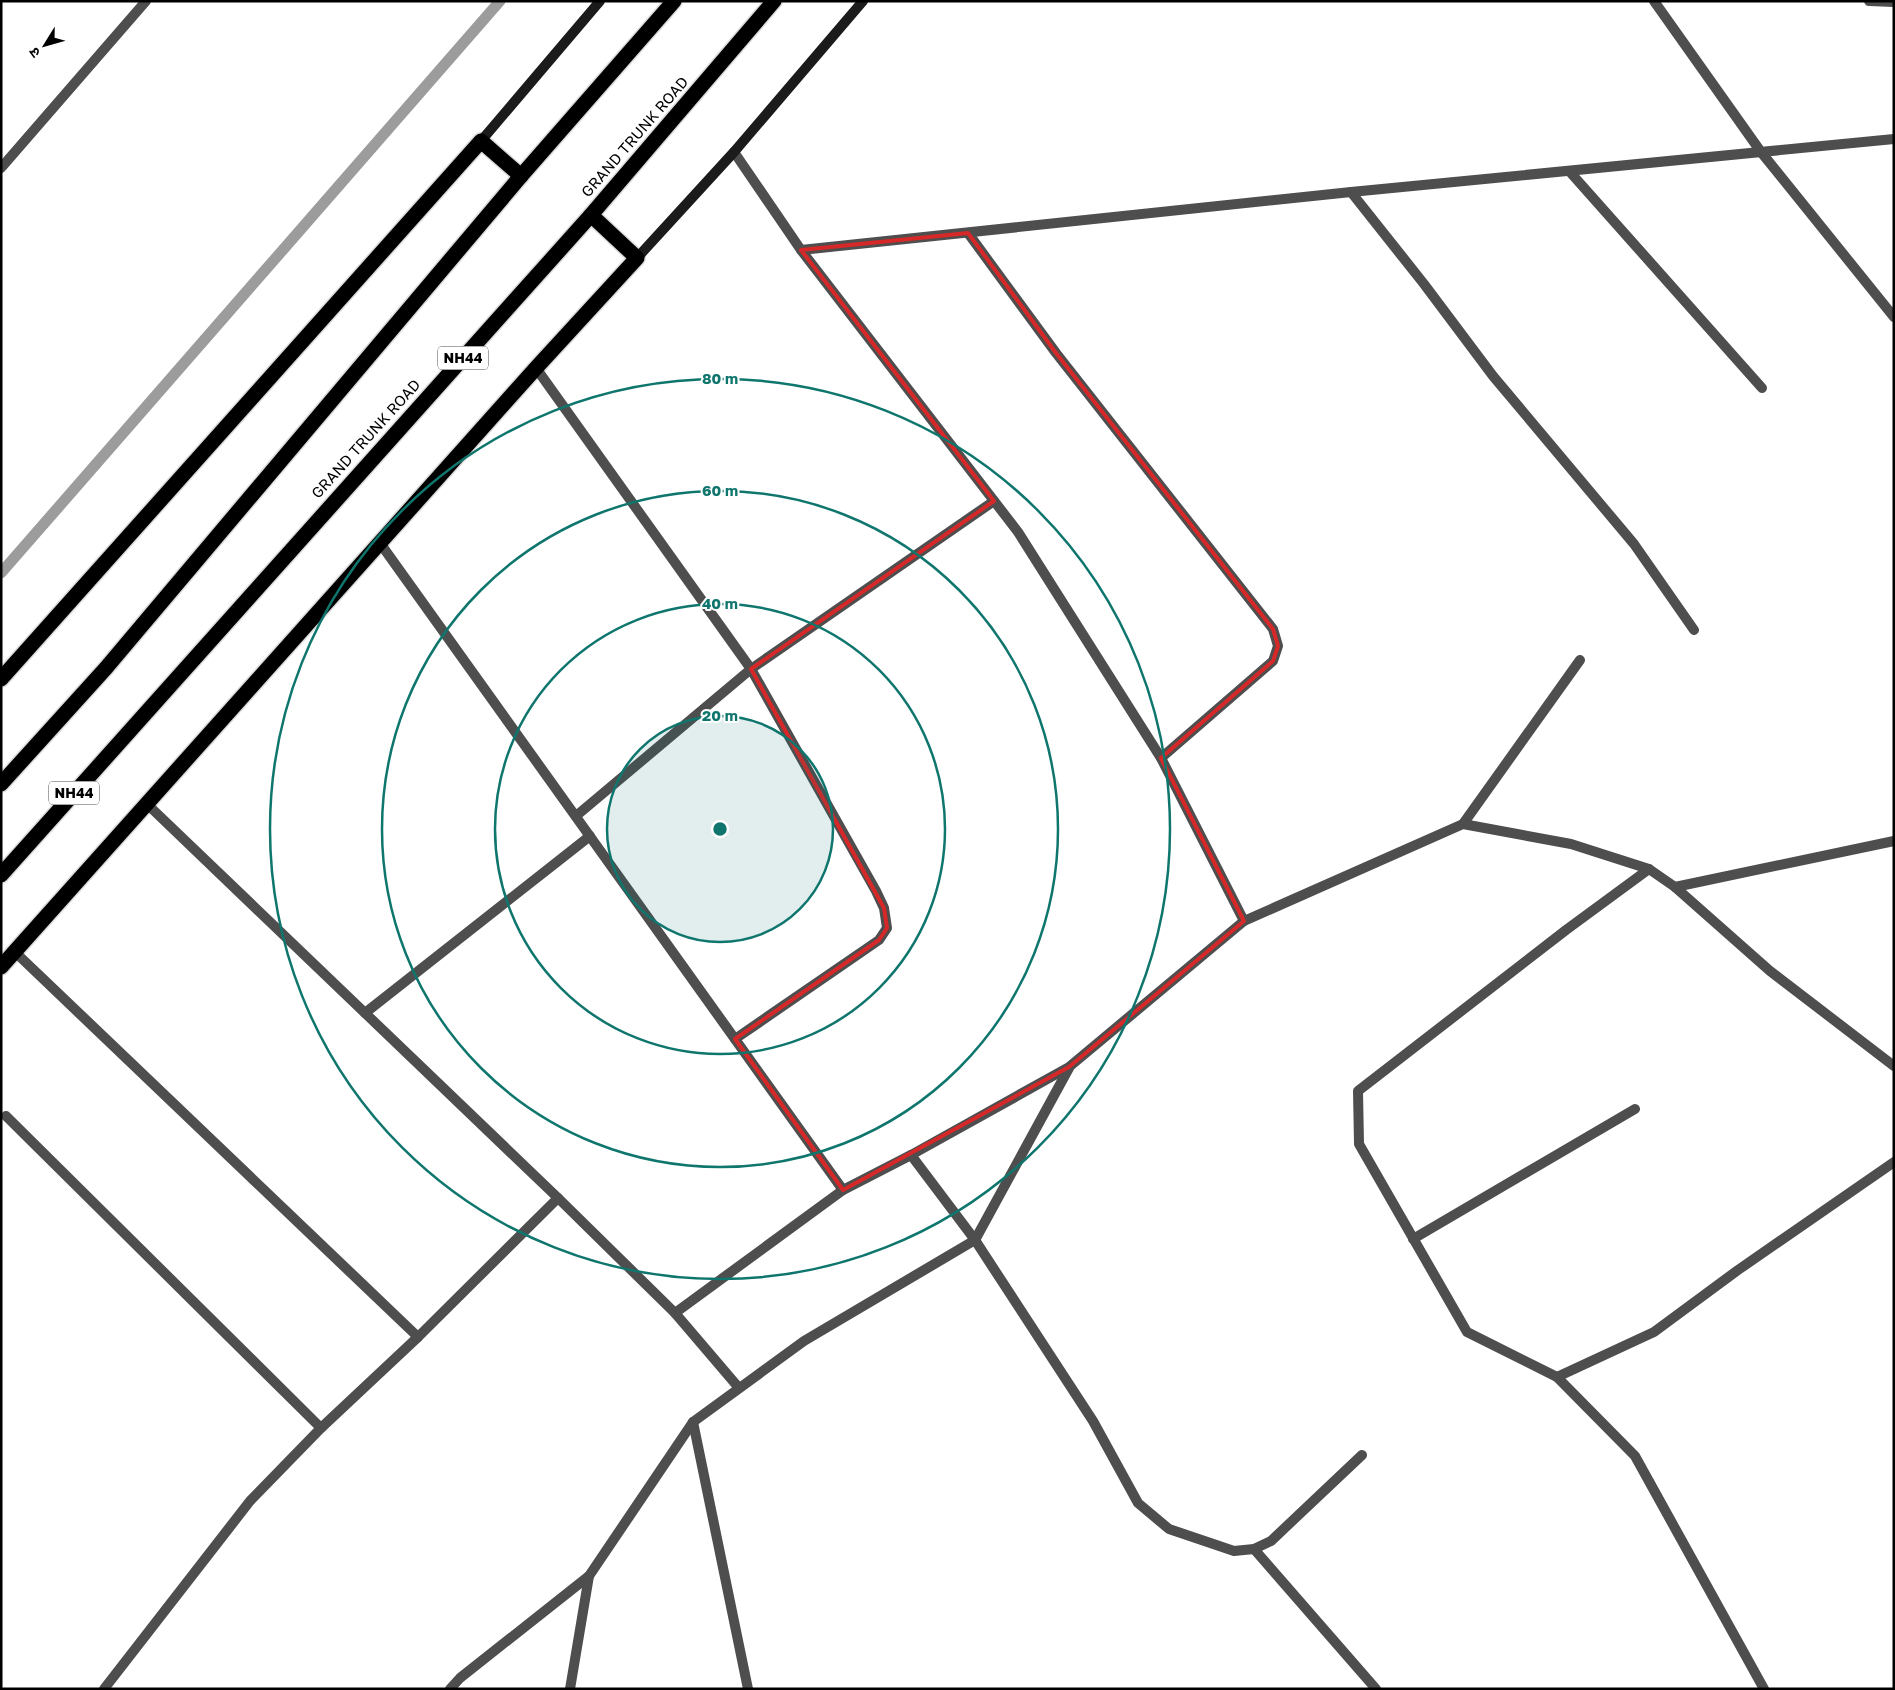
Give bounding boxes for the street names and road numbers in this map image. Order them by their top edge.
street label: GRAND TRUNK ROAD [577,72,691,200]
road number: NH44 [438,346,488,369]
street label: GRAND TRUNK ROAD [307,375,423,502]
road number: NH44 [49,781,99,804]

